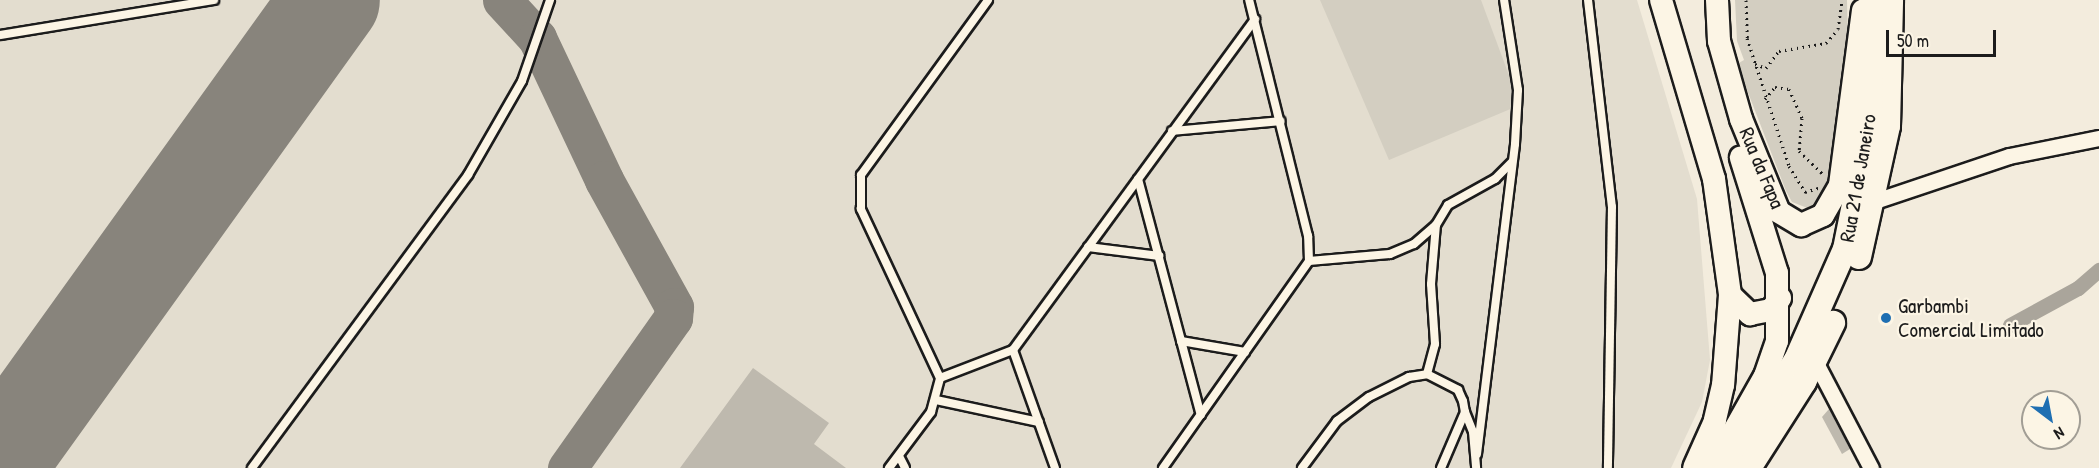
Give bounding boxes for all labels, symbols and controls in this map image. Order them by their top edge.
scale bar [1889,18,1998,56]
text: 50 m [1897,28,1929,53]
street label: Rua 21 de Janeiro [1834,112,1882,244]
street label: Rua da Fapa [1734,124,1790,212]
place label: Garbambi Comercial Limitado [1898,293,2044,343]
marker: Garbambi Comercial Limitado [1879,311,1893,325]
north arrow [2021,390,2081,450]
text: N [2050,422,2069,445]

